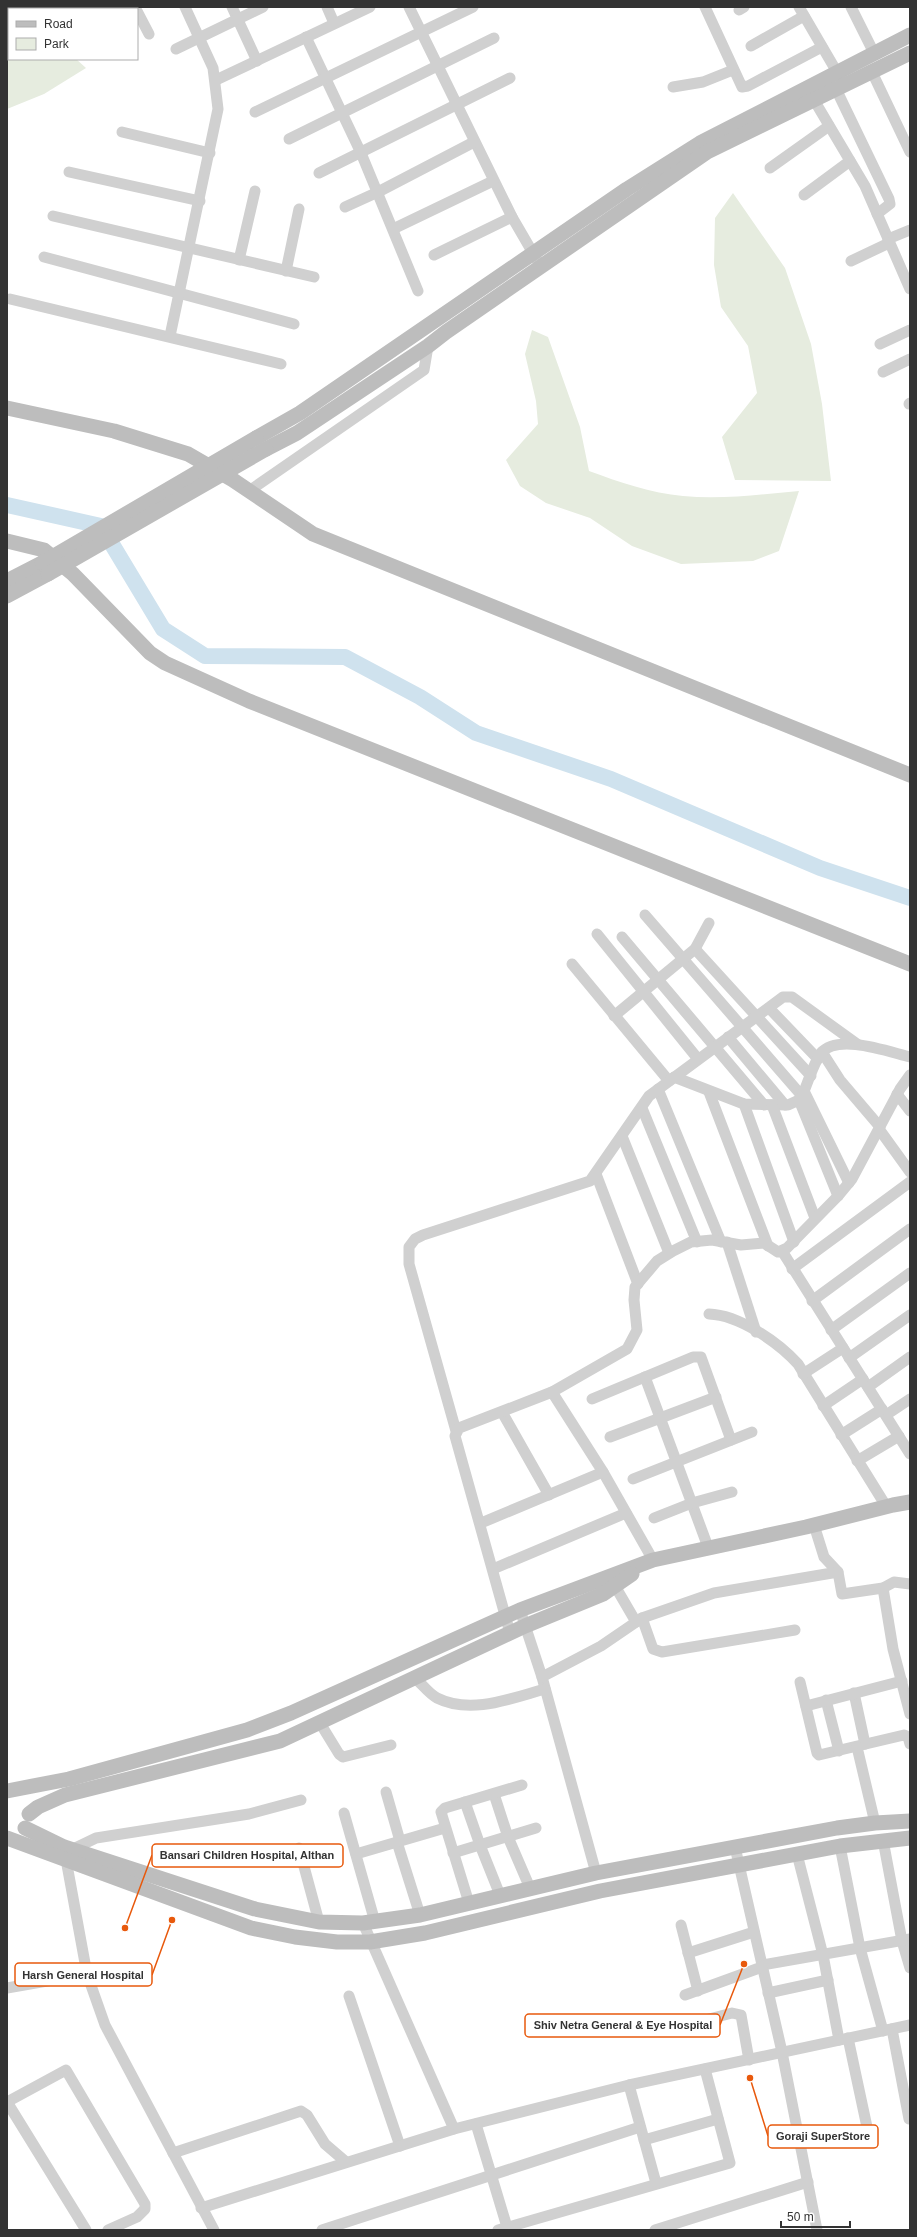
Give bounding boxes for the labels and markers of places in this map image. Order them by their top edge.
callout: Bansari Children Hospital, Althan [152,1844,343,1867]
callout: Harsh General Hospital [15,1963,152,1986]
callout: Shiv Netra General & Eye Hospital [525,2014,720,2037]
callout: Goraji SuperStore [768,2125,878,2148]

